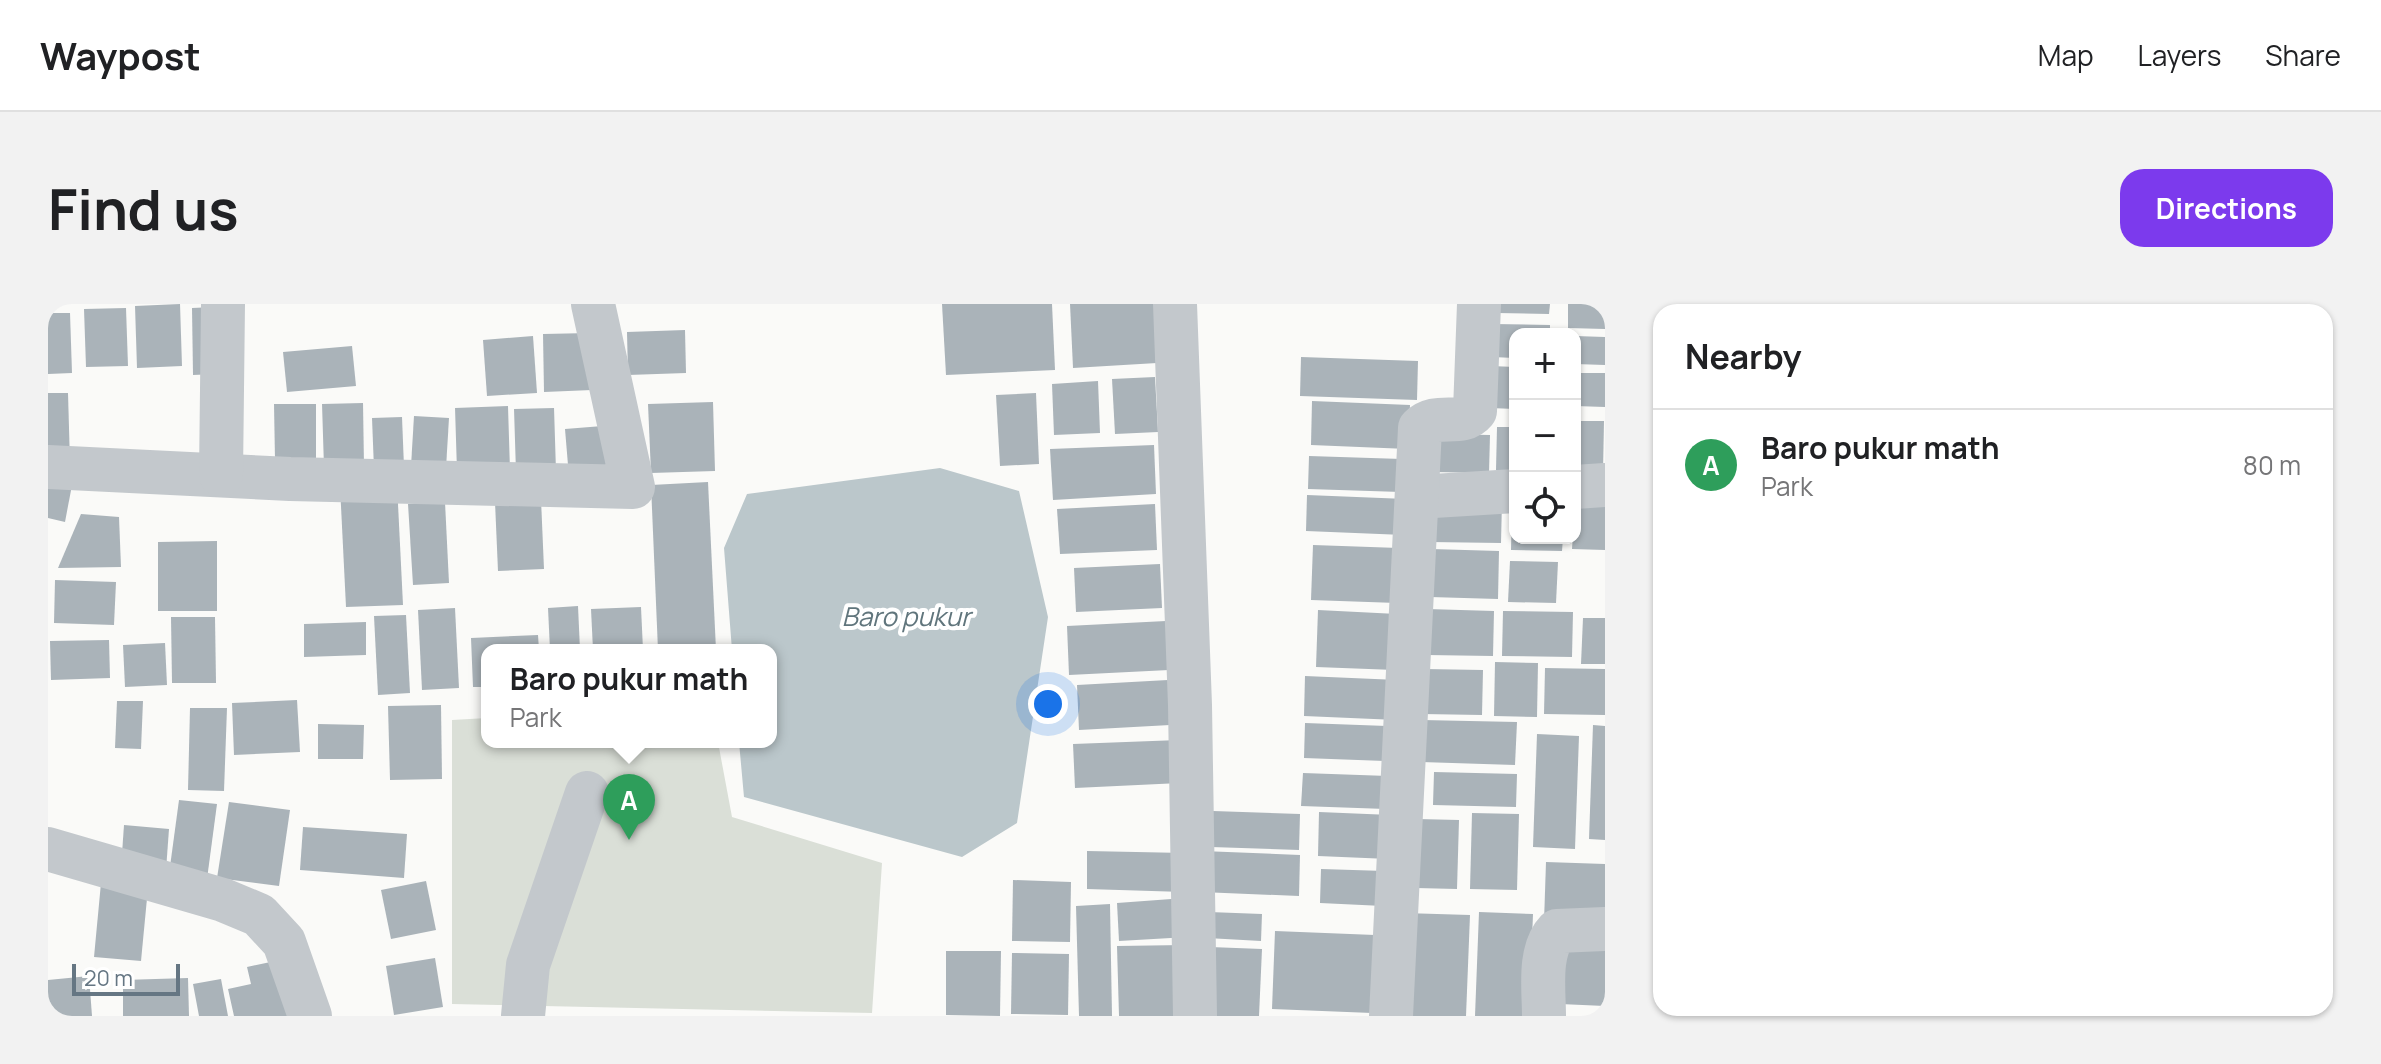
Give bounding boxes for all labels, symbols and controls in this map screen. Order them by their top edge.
text: Waypost [40,29,201,81]
text: Map [2038,36,2094,74]
text: Layers [2138,36,2221,74]
text: Share [2265,36,2341,74]
button: Directions [2120,169,2333,247]
text: Find us [48,170,239,247]
map controls [1509,328,1581,544]
button: + [1509,328,1581,400]
text: Nearby [1685,333,1801,379]
button: − [1509,400,1581,472]
text: Baro pukur math [1761,427,2000,468]
text: A [1702,447,1720,483]
text: 80 m [2243,447,2301,483]
text: Park [1761,468,1813,504]
button: locate [1509,472,1581,544]
water label: Baro pukur [842,598,974,634]
popup [481,644,777,748]
text: Baro pukur math [510,658,748,699]
your location [1028,684,1068,724]
text: Park [510,699,562,735]
pin: A [603,774,655,840]
scale bar [72,960,180,996]
text: 20 m [84,963,133,993]

